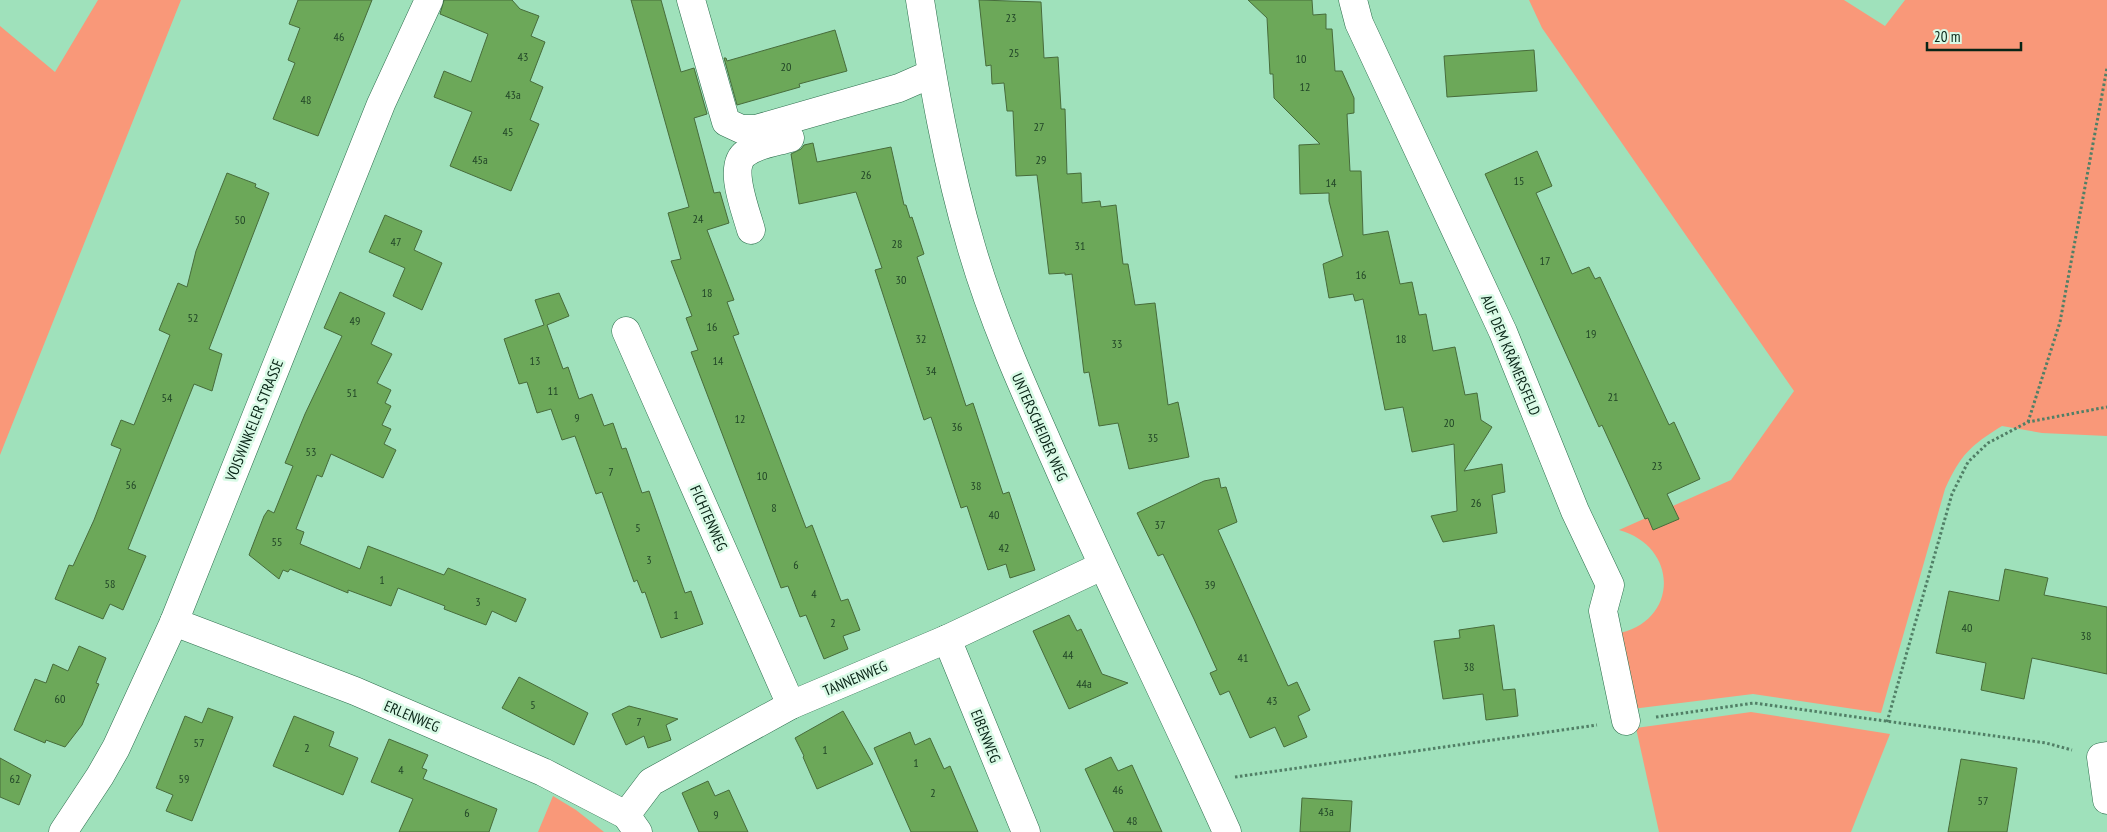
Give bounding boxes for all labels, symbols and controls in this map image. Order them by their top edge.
house number: 23 [1006,10,1016,25]
scale bar [1927,20,2021,52]
text: 20 m [1934,27,1960,46]
house number: 46 [334,29,344,44]
house number: 25 [1009,45,1019,60]
house number: 43 [518,49,528,64]
house number: 10 [1296,51,1306,66]
house number: 20 [781,59,791,74]
house number: 12 [1300,79,1310,94]
house number: 43a [505,87,521,102]
house number: 48 [301,92,311,107]
house number: 27 [1034,119,1044,134]
house number: 45 [503,124,513,139]
house number: 45a [472,152,488,167]
house number: 29 [1036,152,1046,167]
house number: 26 [861,167,871,182]
house number: 15 [1514,173,1524,188]
house number: 14 [1326,175,1337,190]
house number: 24 [693,211,704,226]
house number: 50 [235,212,245,227]
house number: 47 [391,234,401,249]
house number: 28 [892,236,902,251]
house number: 31 [1075,238,1085,253]
house number: 17 [1540,253,1550,268]
house number: 16 [1356,267,1366,282]
house number: 30 [896,272,906,287]
house number: 18 [702,285,712,300]
street label: AUF DEM KRÄMERSFELD [1477,292,1545,418]
house number: 52 [188,310,198,325]
house number: 49 [350,313,360,328]
house number: 16 [707,319,717,334]
house number: 19 [1586,326,1596,341]
house number: 32 [916,331,926,346]
house number: 18 [1396,331,1406,346]
house number: 33 [1112,336,1122,351]
house number: 13 [530,353,540,368]
house number: 14 [713,353,724,368]
street label: VOISWINKELER STRASSE [221,356,287,485]
house number: 34 [926,363,937,378]
street label: UNTERSCHEIDER WEG [1008,370,1072,484]
house number: 11 [548,383,558,398]
house number: 51 [347,385,357,400]
house number: 21 [1608,389,1618,404]
house number: 54 [162,390,173,405]
house number: 9 [574,410,580,425]
house number: 12 [735,411,745,426]
house number: 20 [1444,415,1454,430]
house number: 36 [952,419,962,434]
house number: 35 [1148,430,1158,445]
house number: 53 [306,444,316,459]
house number: 23 [1652,458,1662,473]
house number: 7 [608,464,614,479]
house number: 10 [757,468,767,483]
house number: 56 [126,477,136,492]
house number: 38 [971,478,981,493]
street label: FICHTENWEG [686,482,732,554]
house number: 26 [1471,495,1481,510]
house number: 8 [771,500,777,515]
house number: 40 [989,507,999,522]
house number: 37 [1155,517,1165,532]
house number: 5 [635,520,641,535]
house number: 55 [272,534,282,549]
house number: 42 [999,540,1009,555]
house number: 3 [646,552,652,567]
house number: 6 [793,557,799,572]
house number: 1 [379,572,385,587]
house number: 58 [105,576,115,591]
house number: 39 [1205,577,1215,592]
house number: 4 [811,586,817,601]
house number: 3 [475,594,481,609]
house number: 1 [673,607,679,622]
house number: 2 [830,615,836,630]
house number: 40 [1962,620,1972,635]
house number: 38 [2081,628,2091,643]
house number: 44 [1063,647,1074,662]
house number: 41 [1238,650,1248,665]
street label: TANNENWEG [820,656,890,700]
house number: 38 [1464,659,1474,674]
house number: 44a [1076,676,1092,691]
house number: 60 [55,691,65,706]
house number: 43 [1267,693,1277,708]
street label: ERLENWEG [381,696,443,736]
house number: 5 [530,697,536,712]
street label: EIBENWEG [967,707,1005,765]
house number: 7 [636,714,642,729]
house number: 57 [194,735,204,750]
house number: 2 [304,740,310,755]
house number: 1 [822,742,828,757]
house number: 1 [913,755,919,770]
house number: 4 [398,762,404,777]
house number: 62 [10,771,20,786]
house number: 59 [179,771,189,786]
house number: 46 [1113,782,1123,797]
house number: 2 [930,785,936,800]
house number: 57 [1978,793,1988,808]
house number: 43a [1318,804,1334,819]
house number: 6 [464,805,470,820]
house number: 9 [713,807,719,822]
house number: 48 [1127,813,1137,828]

